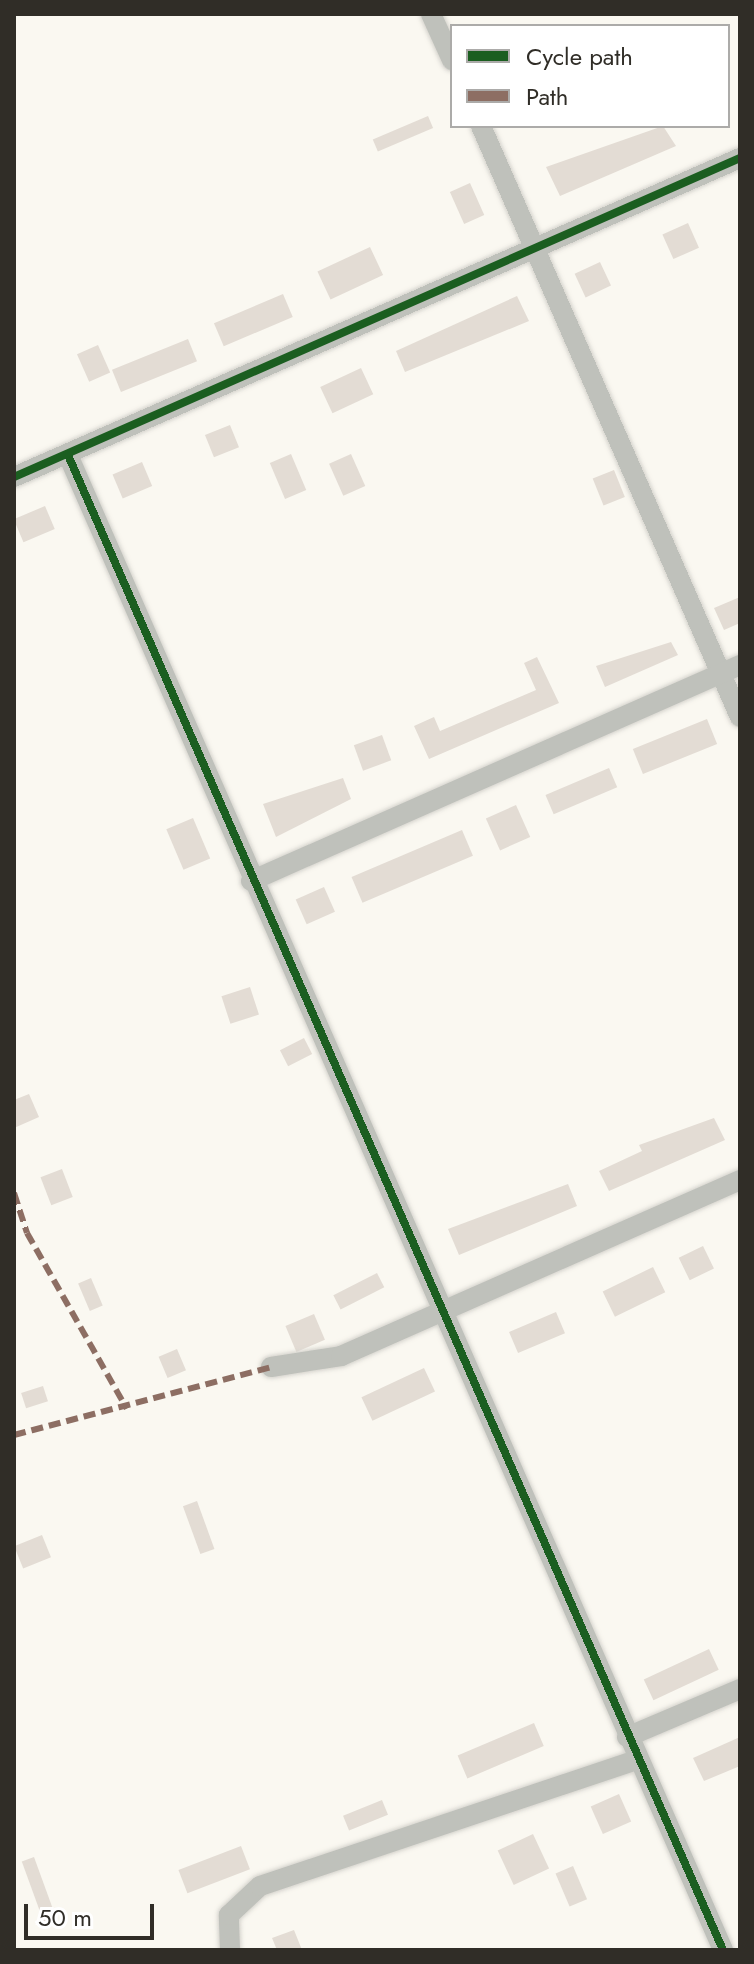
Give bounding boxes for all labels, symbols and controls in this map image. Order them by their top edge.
legend [450,24,730,128]
text: Cycle path [526,39,633,74]
text: Path [526,79,568,114]
scale bar [28,1888,158,1938]
text: 50 m [38,1900,92,1935]

